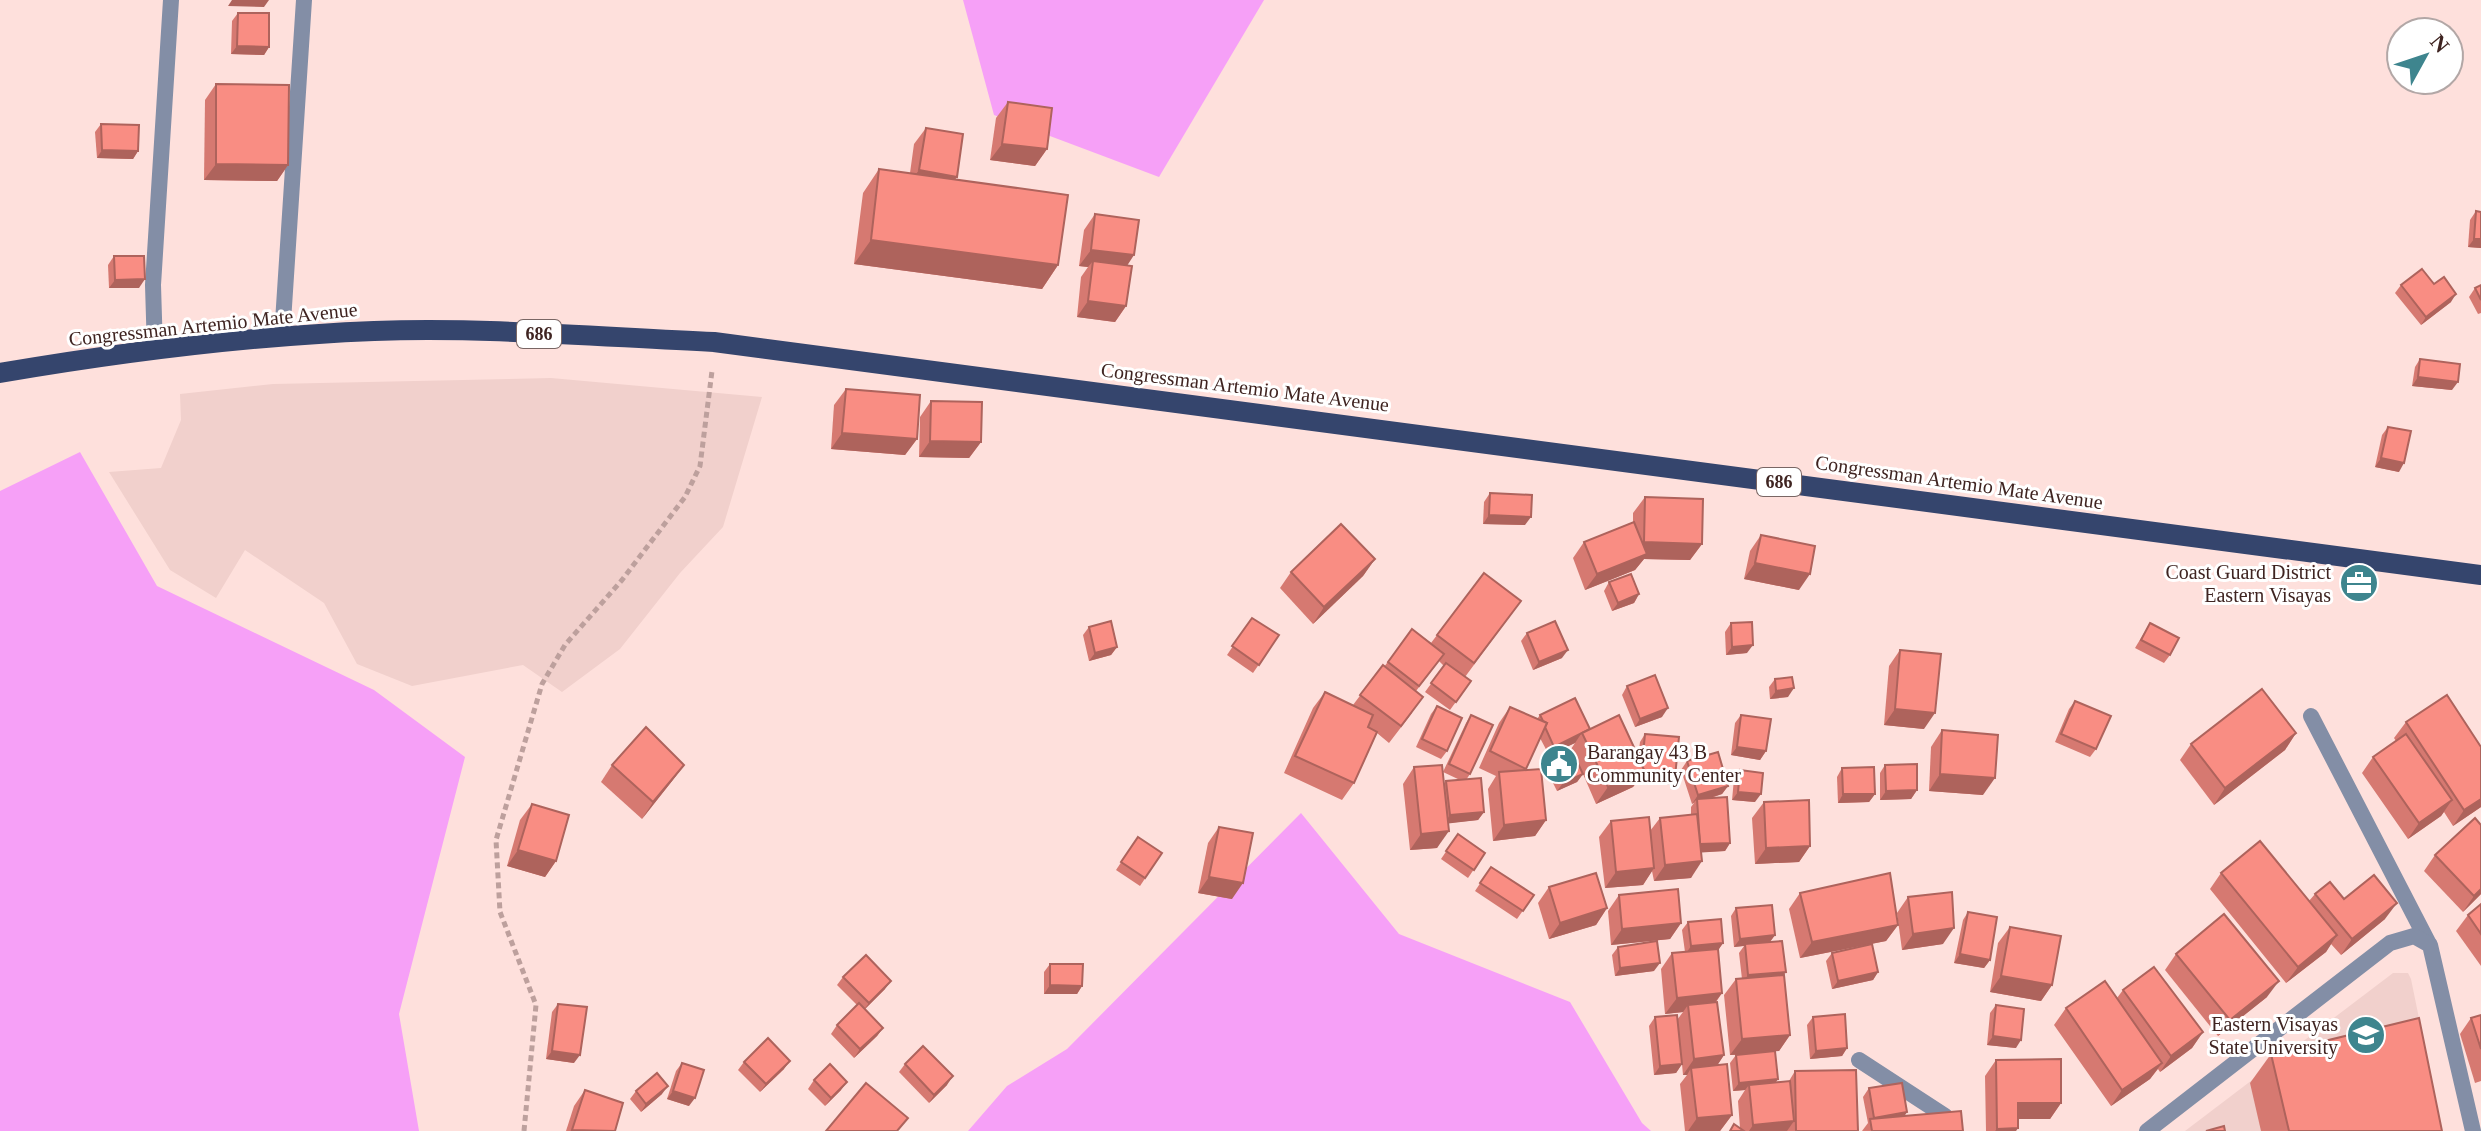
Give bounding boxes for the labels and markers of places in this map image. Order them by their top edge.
place label: Coast Guard District Eastern Visayas [2165,561,2331,607]
office icon: Coast Guard District Eastern Visayas [2338,562,2380,604]
place label: Barangay 43 B Community Center [1587,741,1741,787]
public building icon: Barangay 43 B Community Center [1538,743,1580,785]
place label: Eastern Visayas State University [2209,1013,2338,1059]
school or university icon: Eastern Visayas State University [2345,1014,2387,1056]

